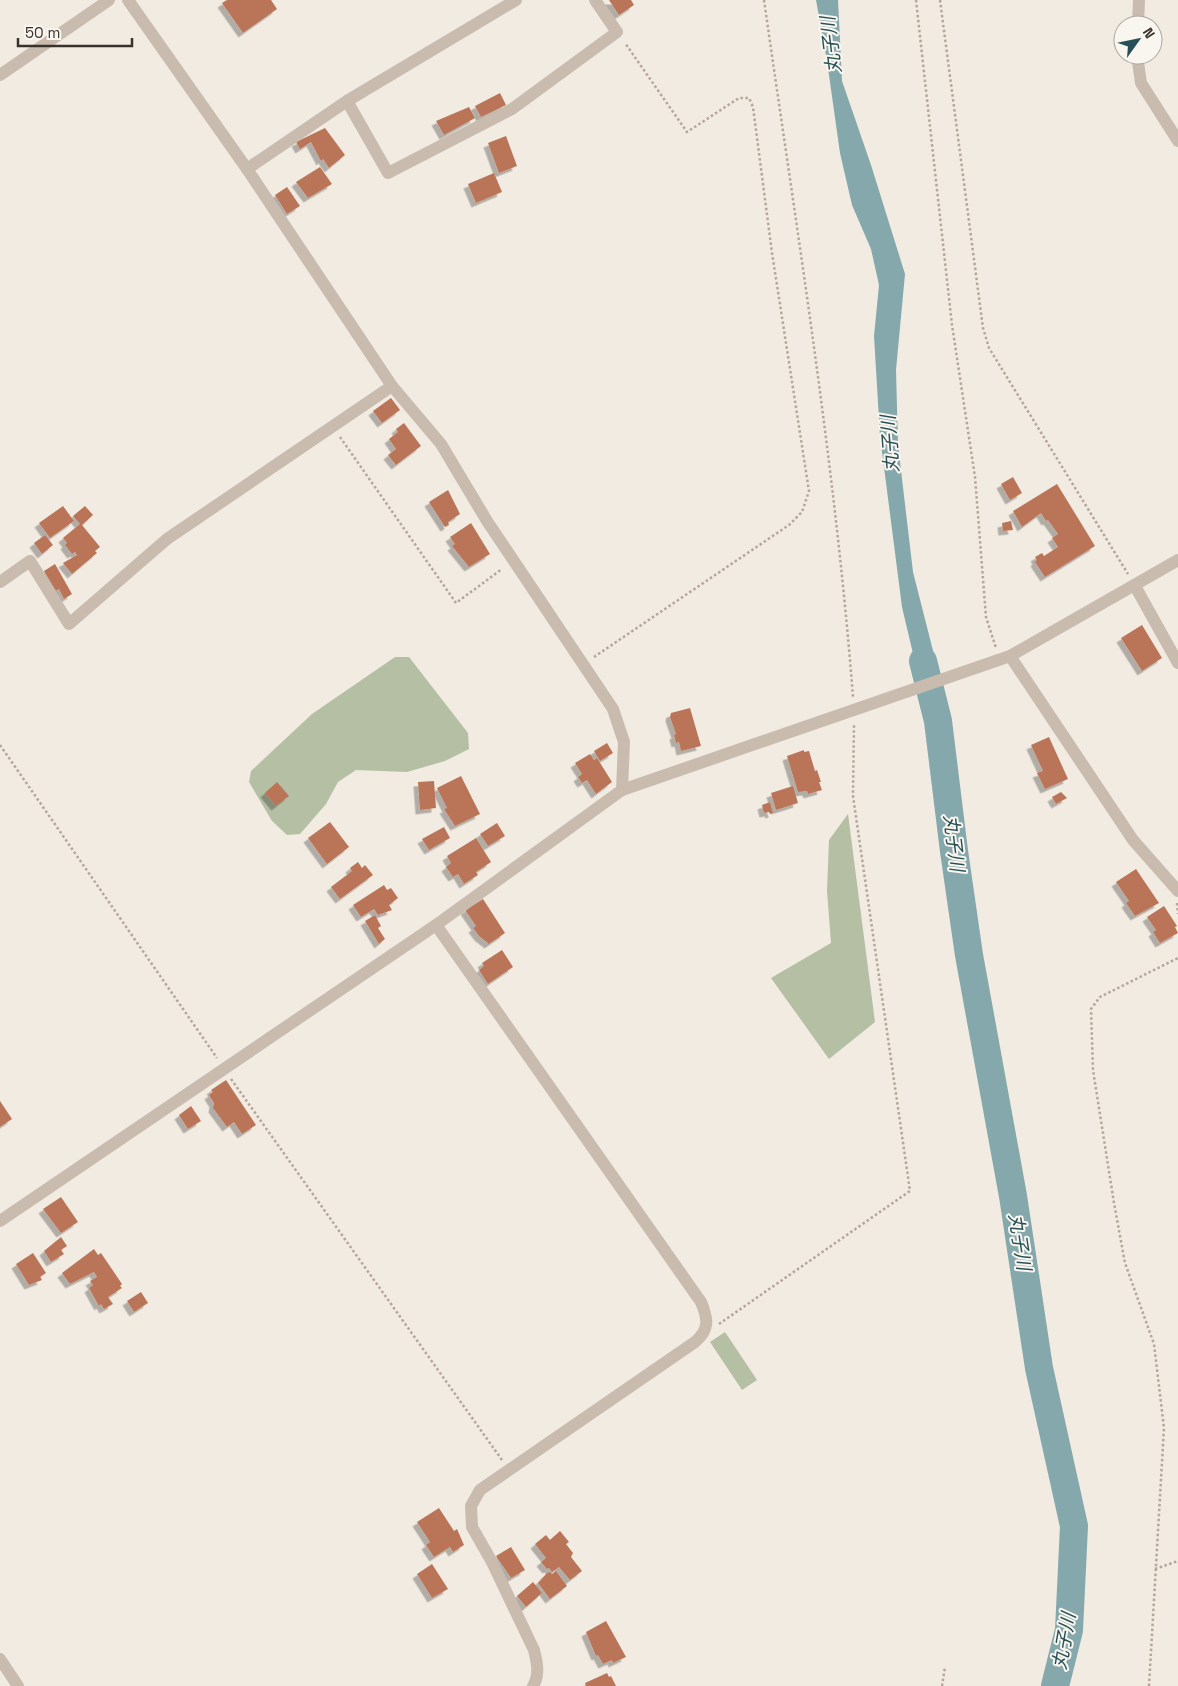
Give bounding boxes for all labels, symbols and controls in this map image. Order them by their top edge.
water label: 丸子川 [815,13,847,75]
scale bar [18,15,131,47]
north arrow [1113,15,1163,65]
text: 50 m [25,23,60,42]
text: N [1139,24,1159,42]
water label: 丸子川 [875,413,904,473]
water label: 丸子川 [938,813,970,875]
water label: 丸子川 [1003,1212,1037,1274]
water label: 丸子川 [1047,1609,1082,1671]

